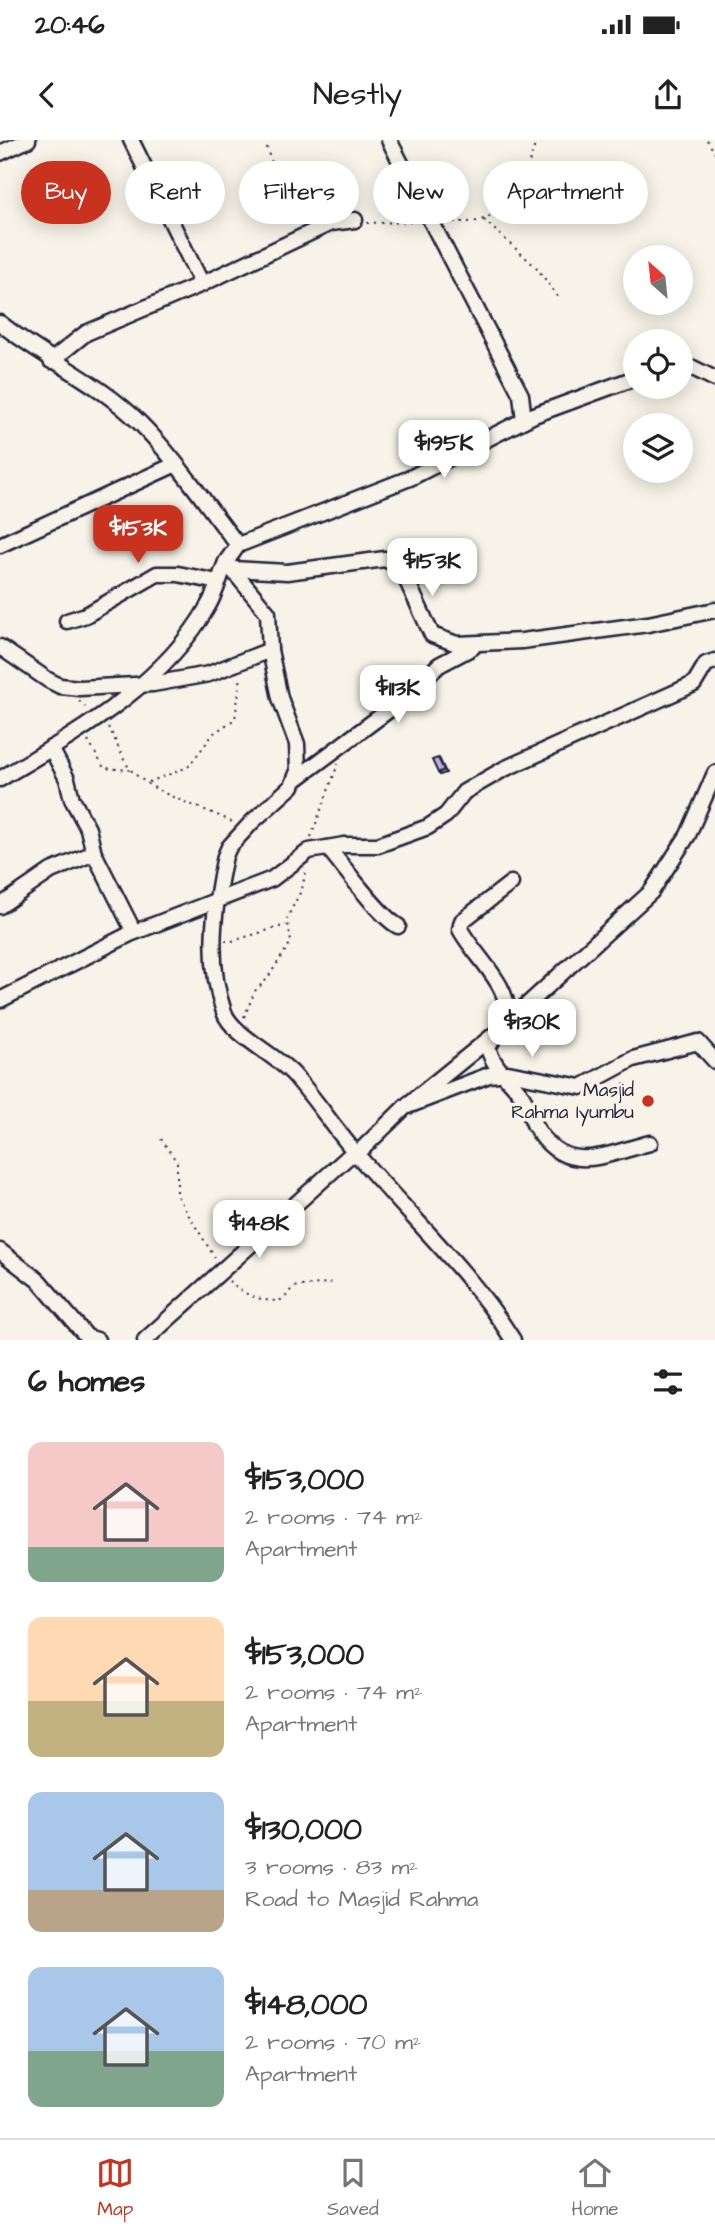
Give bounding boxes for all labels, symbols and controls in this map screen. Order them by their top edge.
text: 20:46 [35,7,105,43]
text: Nestly [313,72,402,117]
icon: back [28,76,66,114]
icon: share [649,76,687,114]
chip: Buy [21,161,111,224]
chip: Rent [125,161,225,224]
chip: Filters [239,161,359,224]
chip: New [373,161,469,224]
chip: Apartment [483,161,648,224]
north arrow [623,245,693,315]
map controls [623,245,693,483]
button: locate [623,329,693,399]
button: layers [623,413,693,483]
pin: $195K [395,420,493,480]
text: $195K [414,427,474,459]
pin: $153K [89,506,187,565]
text: $153K [109,512,167,544]
pin: $153K [383,538,481,598]
text: $153K [403,545,461,577]
pin: $113K [349,666,447,725]
text: $113K [376,672,420,704]
pin: $130K [483,1000,581,1059]
text: $130K [504,1006,560,1038]
place label: Masjid Rahma Iyumbu [511,1077,634,1127]
marker: Masjid Rahma Iyumbu [640,1093,656,1109]
pin: $148K [210,1200,308,1260]
text: $148K [229,1207,289,1239]
text: 6 homes [28,1361,145,1403]
icon: filters [649,1363,687,1401]
text: $153,000 [245,1459,364,1501]
icon: home [84,1470,168,1554]
text: 2 rooms · 74 m² [245,1501,423,1533]
text: Apartment [245,1533,357,1565]
text: $153,000 [245,1634,364,1676]
icon: home [84,1645,168,1729]
text: 2 rooms · 74 m² [245,1676,423,1708]
text: Apartment [245,1708,357,1740]
text: $130,000 [245,1809,362,1851]
icon: home [84,1820,168,1904]
text: 3 rooms · 83 m² [245,1851,418,1883]
text: Road to Masjid Rahma [245,1883,478,1915]
text: $148,000 [245,1984,368,2026]
icon: home [84,1995,168,2079]
text: 2 rooms · 70 m² [245,2026,421,2058]
text: Apartment [245,2058,357,2090]
tab: Map [96,2154,134,2223]
tab: Saved [327,2154,379,2223]
tab: Home [571,2154,619,2223]

